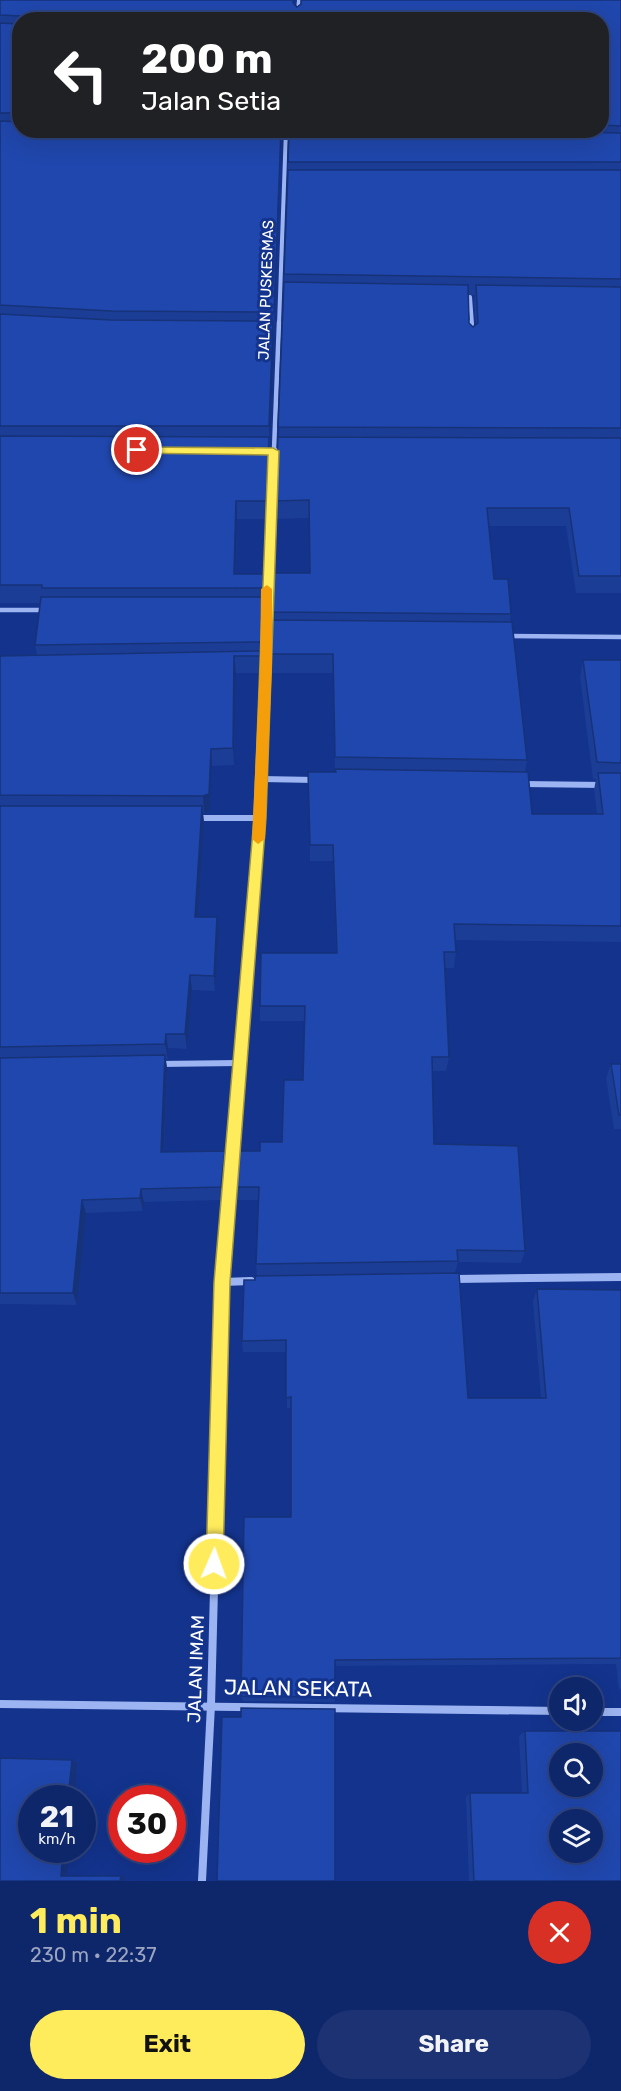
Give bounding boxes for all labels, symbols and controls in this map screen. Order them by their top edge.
text: 200 m [141,34,273,84]
icon: left [42,36,120,114]
text: Jalan Setia [141,85,281,117]
street label: JALAN PUSKESMAS [255,220,277,360]
pin [111,424,162,475]
icon: arrive [120,433,153,466]
position arrow [182,1532,246,1596]
street label: JALAN IMAM [183,1615,209,1723]
street label: JALAN SEKATA [224,1674,372,1702]
map controls [549,1677,603,1863]
button: sound [549,1677,603,1731]
button: search [549,1743,603,1797]
speed limit sign: 30 [108,1785,186,1863]
text: 21 [40,1799,74,1835]
button: layers [549,1809,603,1863]
text: km/h [38,1830,76,1848]
text: 1 min [30,1899,122,1942]
button: close [528,1901,591,1964]
text: 230 m · 22:37 [30,1943,156,1967]
button: Exit [30,2010,305,2079]
button: Share [317,2010,591,2079]

